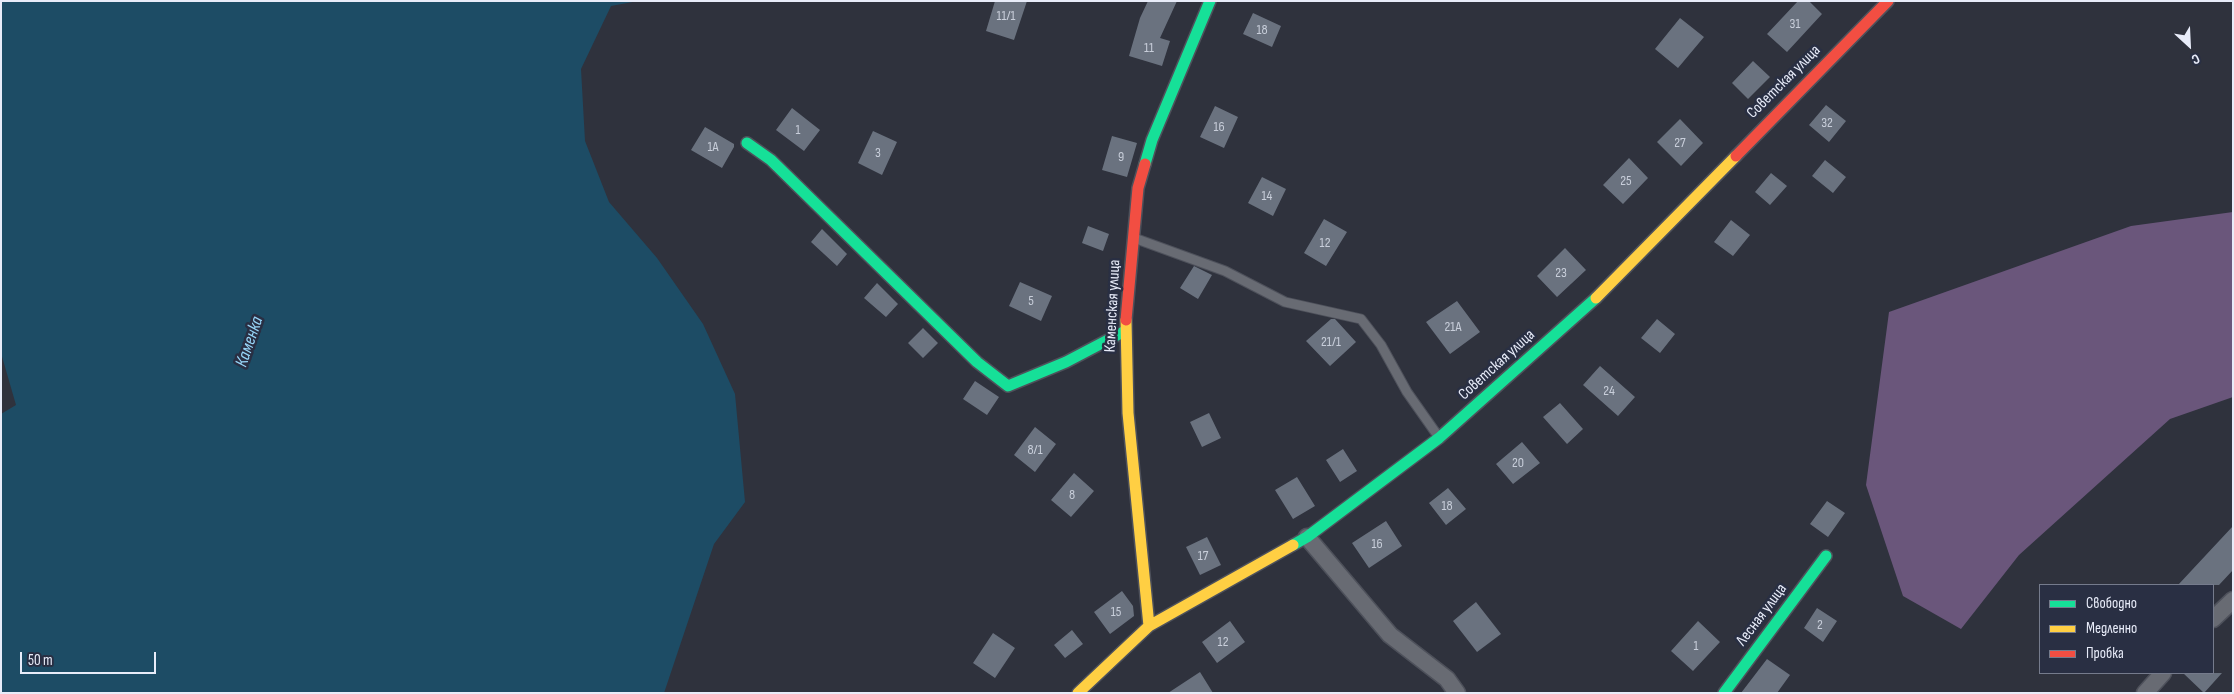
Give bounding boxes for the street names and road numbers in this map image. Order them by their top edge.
street label: Советская улица [1743,41,1825,123]
street label: Каменская улица [1101,259,1125,353]
street label: Советская улица [1455,326,1539,404]
street label: Лесная улица [1732,580,1792,650]

